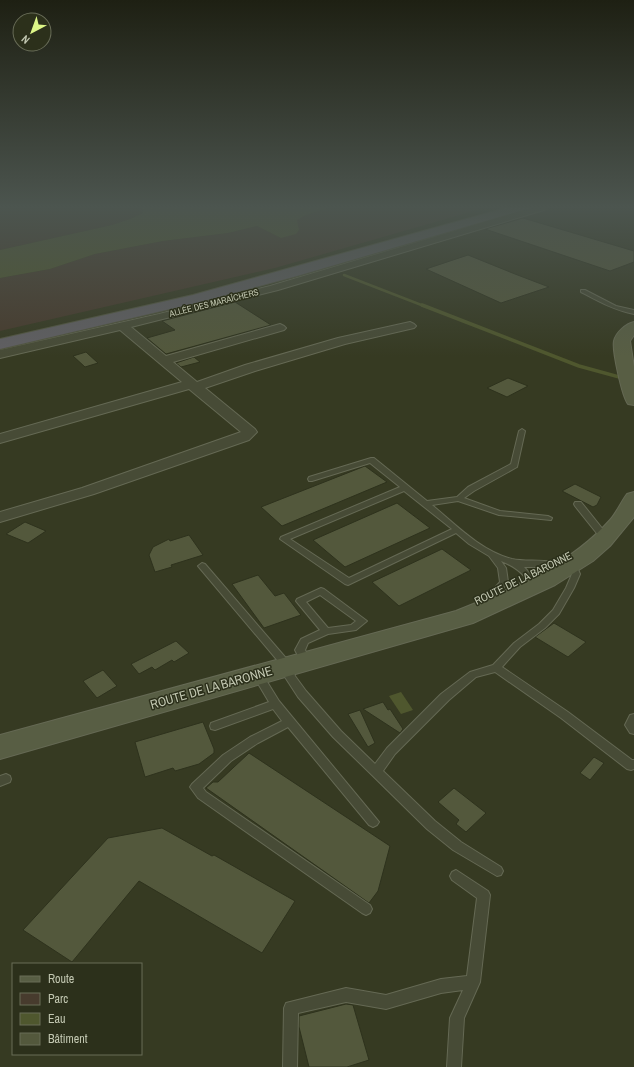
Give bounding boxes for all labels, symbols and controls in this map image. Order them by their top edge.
north arrow [12,12,52,52]
text: N [18,32,32,47]
street label: ALLÉE DES MARAÎCHERS [167,286,260,320]
street label: ROUTE DE LA BARONNE [472,548,574,608]
street label: ROUTE DE LA BARONNE [148,662,274,713]
legend [12,963,142,1055]
text: Route [48,971,74,987]
text: Parc [48,991,68,1007]
text: Eau [48,1011,66,1027]
text: Bâtiment [48,1031,88,1047]

